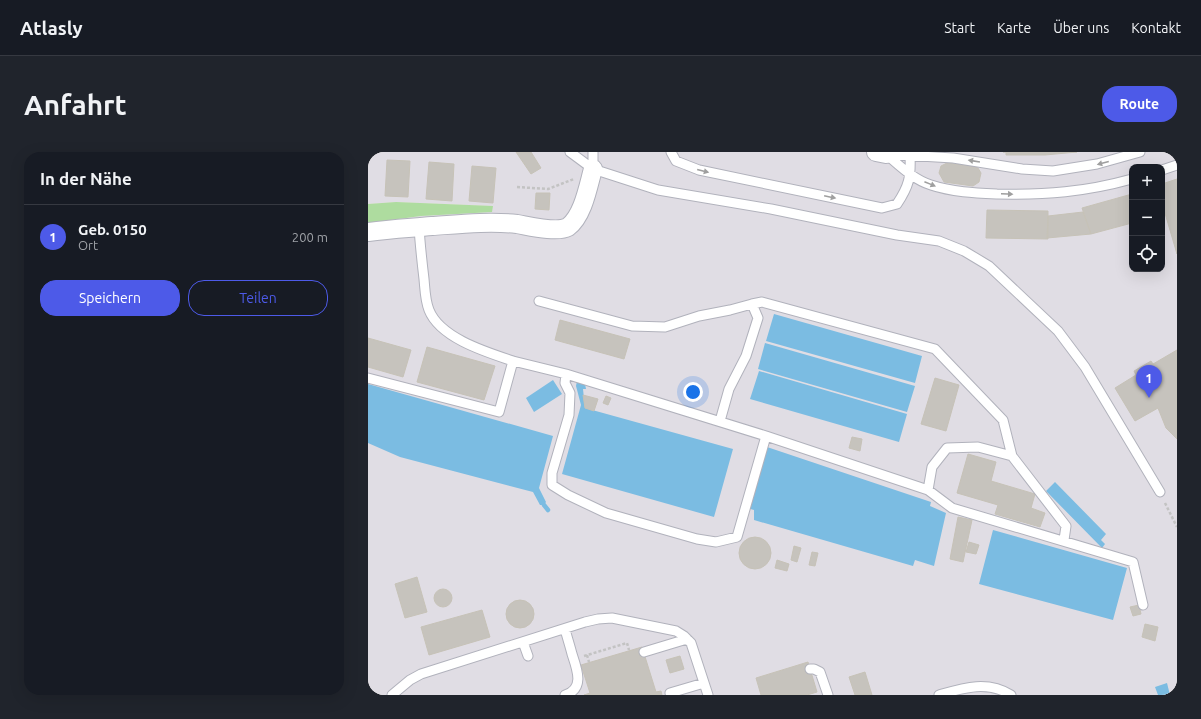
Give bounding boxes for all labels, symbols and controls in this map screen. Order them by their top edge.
text: Atlasly [20,17,83,39]
text: Start [944,20,975,36]
text: Karte [997,20,1031,36]
text: Über uns [1053,20,1109,36]
text: Kontakt [1131,20,1181,36]
button: Route [1102,86,1177,122]
text: Anfahrt [24,89,127,120]
one-way arrow [968,158,980,164]
one-way arrow [1097,160,1109,166]
map controls [1129,164,1165,272]
button: + [1129,164,1165,200]
one-way arrow [696,168,709,174]
text: In der Nähe [40,169,132,188]
one-way arrow [924,181,935,187]
one-way arrow [1001,191,1014,197]
one-way arrow [824,194,836,200]
button: − [1129,200,1165,236]
text: Geb. 0150 [78,221,147,238]
text: 1 [49,230,57,244]
text: 200 m [292,230,328,244]
button: locate [1129,236,1165,272]
text: Ort [78,238,98,252]
button: Speichern [40,280,180,316]
button: Teilen [188,280,328,316]
pin: 1 [1136,365,1162,398]
your location [683,382,703,402]

